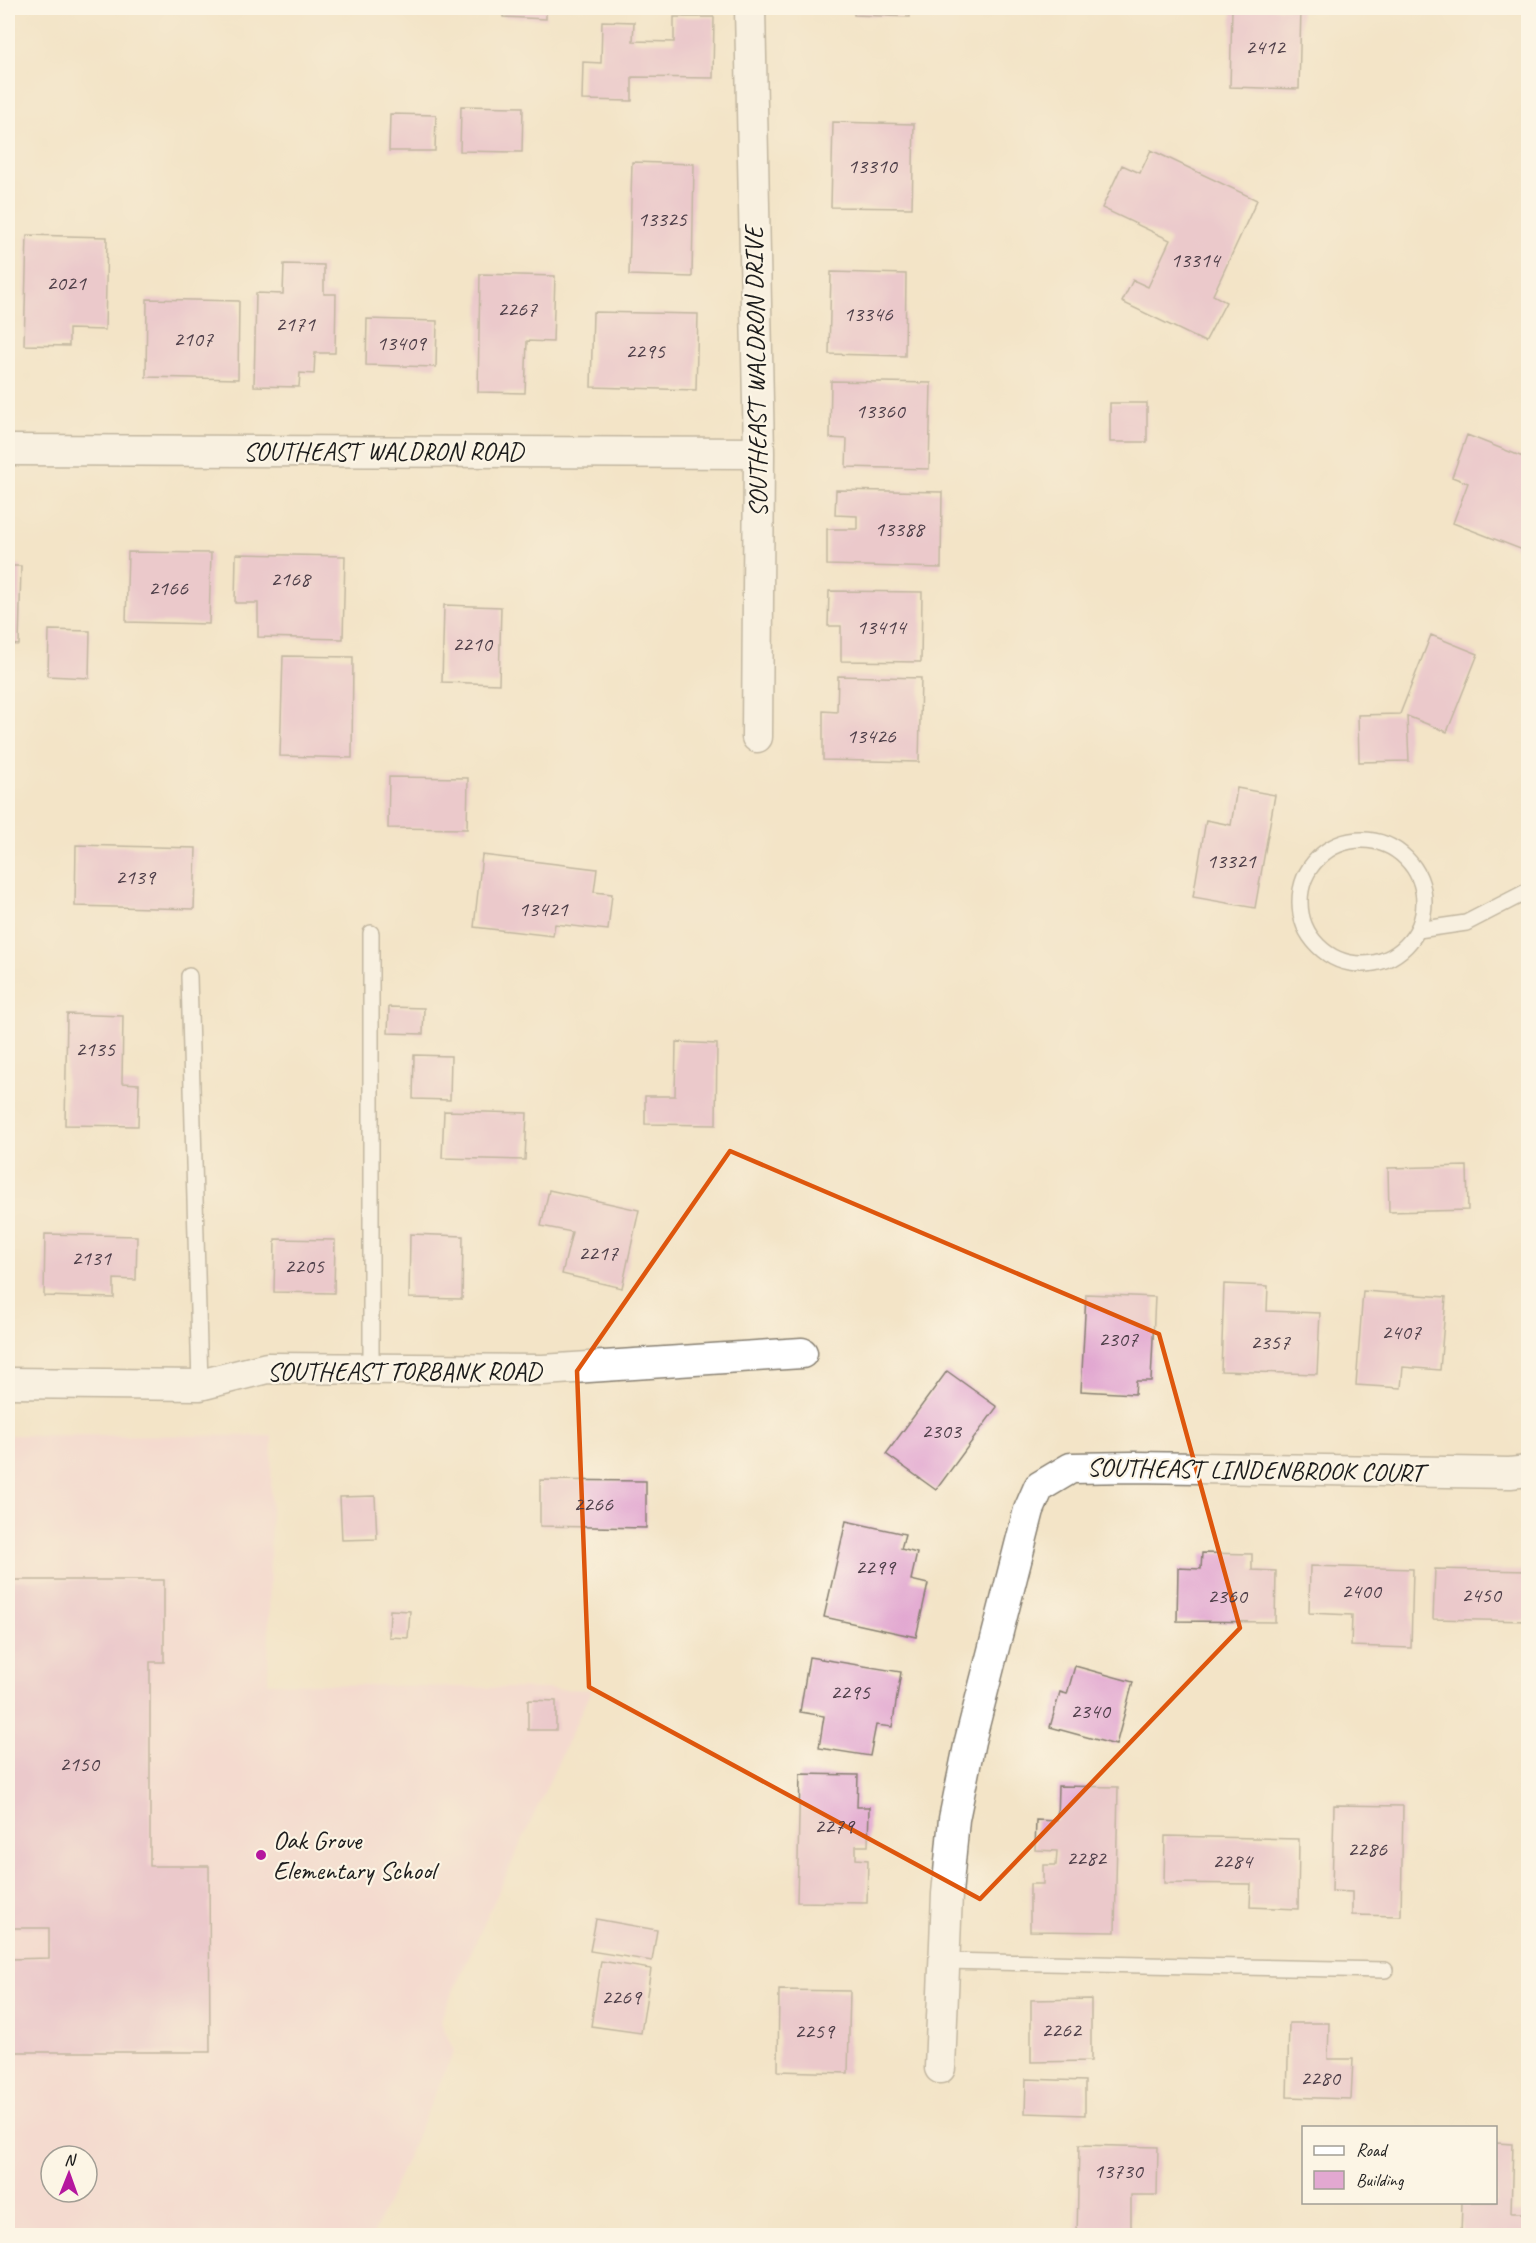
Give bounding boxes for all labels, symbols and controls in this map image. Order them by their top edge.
house number: 2412 [1245,33,1287,61]
house number: 13310 [847,152,899,180]
house number: 13325 [637,205,688,233]
street label: SOUTHEAST WALDRON DRIVE [737,223,775,518]
house number: 13314 [1170,246,1222,274]
house number: 2021 [46,269,87,297]
house number: 2267 [497,295,538,323]
house number: 13346 [843,300,894,328]
house number: 2171 [275,310,316,338]
house number: 2107 [173,325,214,353]
house number: 13409 [376,329,428,357]
house number: 2295 [625,337,666,365]
house number: 13360 [855,397,907,425]
street label: SOUTHEAST WALDRON ROAD [243,435,526,468]
house number: 13388 [874,515,926,543]
house number: 2168 [270,565,312,593]
house number: 2166 [148,574,189,602]
house number: 13414 [856,613,908,641]
house number: 2210 [452,630,494,658]
house number: 13426 [846,722,897,750]
house number: 13321 [1206,847,1257,875]
house number: 2139 [115,863,157,891]
house number: 13421 [518,895,569,923]
house number: 2135 [75,1035,116,1063]
house number: 2217 [578,1239,619,1267]
house number: 2131 [71,1244,112,1272]
house number: 2205 [284,1252,325,1280]
house number: 2407 [1381,1318,1422,1346]
house number: 2307 [1098,1325,1139,1353]
house number: 2357 [1250,1328,1291,1356]
street label: SOUTHEAST TORBANK ROAD [267,1355,544,1388]
house number: 2303 [921,1417,963,1445]
street label: SOUTHEAST LINDENBROOK COURT [1087,1451,1430,1490]
house number: 2266 [573,1490,614,1518]
house number: 2299 [855,1553,897,1581]
house number: 2400 [1341,1577,1383,1605]
house number: 2450 [1461,1581,1503,1609]
house number: 2360 [1207,1582,1249,1610]
house number: 2295 [830,1678,871,1706]
house number: 2340 [1070,1697,1112,1725]
house number: 2150 [59,1750,101,1778]
house number: 2279 [814,1812,856,1840]
place label: Oak Grove Elementary School [273,1824,440,1887]
house number: 2286 [1347,1835,1388,1863]
house number: 2282 [1066,1844,1108,1872]
house number: 2284 [1212,1847,1254,1875]
marker: Oak Grove Elementary School [254,1848,268,1862]
house number: 2269 [601,1983,643,2011]
house number: 2262 [1041,2016,1083,2044]
house number: 2259 [794,2017,836,2045]
house number: 2280 [1300,2064,1342,2092]
legend [1302,2126,1497,2204]
text: Road [1356,2139,1389,2161]
north arrow [39,2144,99,2204]
text: N [64,2150,77,2170]
house number: 13730 [1093,2157,1145,2185]
text: Building [1356,2169,1405,2191]

